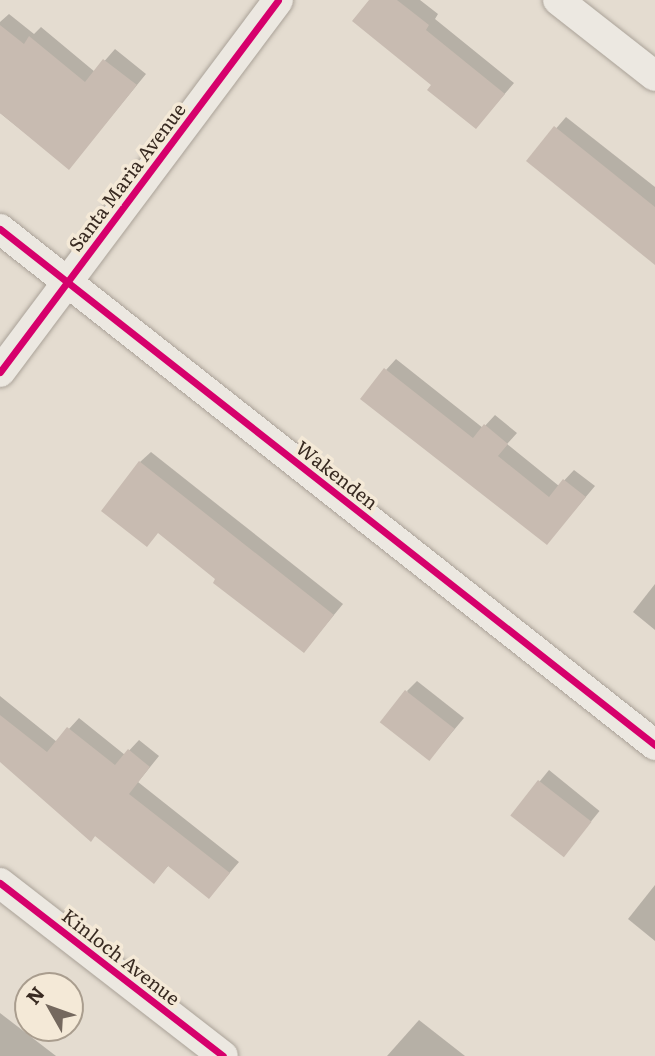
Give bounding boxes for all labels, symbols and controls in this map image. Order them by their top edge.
street label: Santa Maria Avenue [64,98,190,256]
street label: Wakenden [291,436,383,514]
street label: Kinloch Avenue [58,904,184,1010]
north arrow [14,972,84,1042]
text: N [19,980,50,1010]

